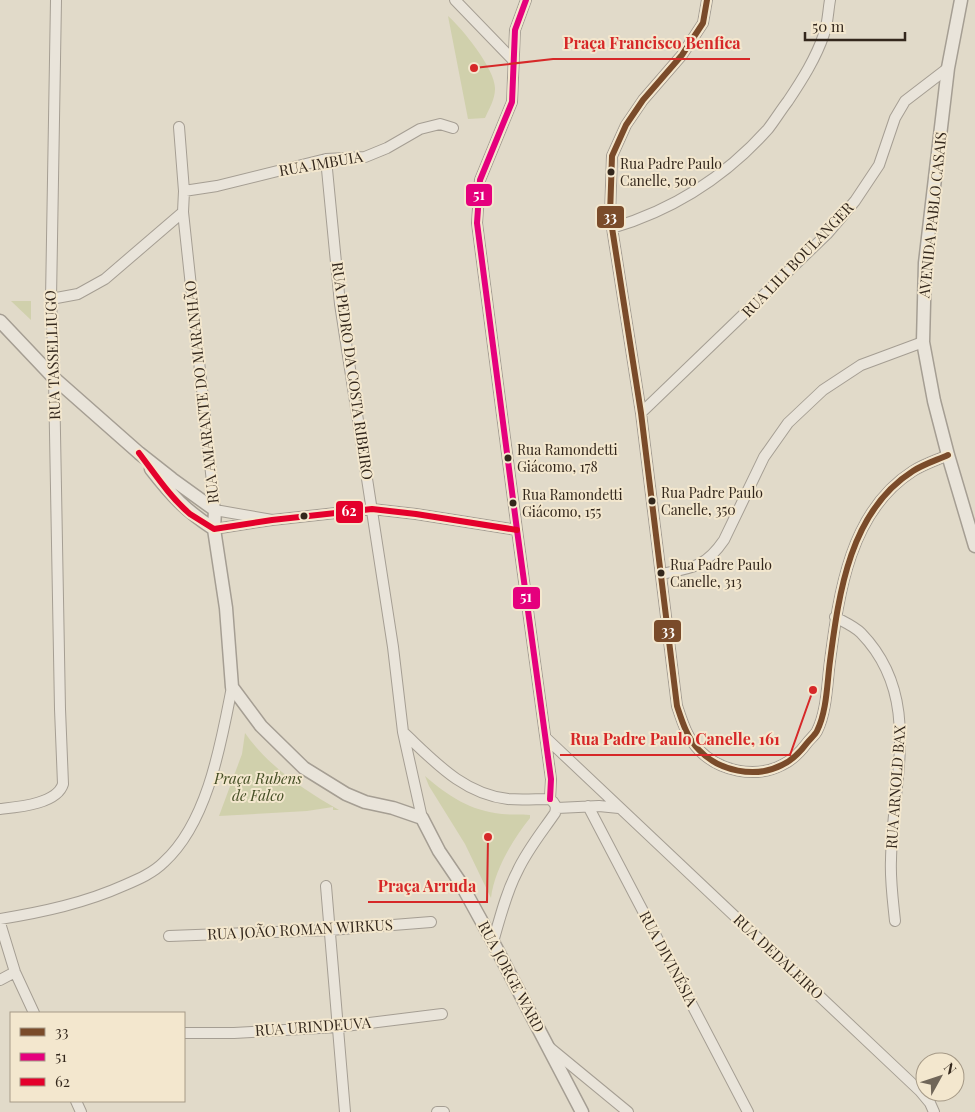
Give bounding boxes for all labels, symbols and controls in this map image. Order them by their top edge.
scale bar [805,10,905,42]
text: 50 m [812,16,845,36]
callout: Praça Francisco Benfica [553,28,750,59]
text: Praça Francisco Benfica [563,32,741,53]
street label: AVENIDA PABLO CASAIS [913,131,951,300]
street label: RUA IMBUIA [277,146,365,180]
place label: Rua Padre Paulo Canelle, 500 [620,154,722,190]
marker: Rua Padre Paulo Canelle, 500 [606,167,616,177]
line badge: 51 [465,183,493,207]
text: 51 [473,185,485,204]
street label: RUA LILI BOULANGER [737,197,858,321]
line badge: 33 [596,205,625,229]
text: 33 [603,207,617,226]
street label: RUA PEDRO DA COSTA RIBEIRO [328,261,378,481]
street label: RUA AMARANTE DO MARANHÃO [179,280,223,505]
street label: RUA TASSELLIUGO [40,290,64,420]
place label: Rua Ramondetti Giácomo, 178 [517,440,618,476]
marker: Rua Ramondetti Giácomo, 178 [503,453,513,463]
place label: Rua Padre Paulo Canelle, 350 [661,483,763,519]
place label: Rua Ramondetti Giácomo, 155 [522,485,623,521]
marker: Rua Padre Paulo Canelle, 350 [647,496,657,506]
marker: Rua Ramondetti Giácomo, 155 [508,498,518,508]
line badge: 62 [335,500,364,524]
text: 62 [341,501,357,520]
unlabelled marker [299,511,309,521]
place label: Rua Padre Paulo Canelle, 313 [670,555,772,591]
marker: Rua Padre Paulo Canelle, 313 [656,568,666,578]
line badge: 51 [512,586,541,610]
text: 51 [520,587,532,606]
line badge: 33 [653,619,682,643]
text: 33 [661,621,675,640]
callout: Rua Padre Paulo Canelle, 161 [560,724,790,755]
street label: RUA ARNOLD BAX [881,724,909,850]
text: Rua Padre Paulo Canelle, 161 [570,728,780,749]
park label: Praça Rubens de Falco [213,768,302,805]
callout: Praça Arruda [368,871,487,902]
text: Praça Arruda [378,875,477,896]
street label: RUA DIVINÉSIA [635,907,703,1010]
street label: RUA DEDALEIRO [729,909,828,1003]
street label: RUA JOÃO ROMAN WIRKUS [207,914,393,944]
street label: RUA JORGE WARD [474,917,550,1036]
legend [10,1012,185,1102]
street label: RUA URINDEUVA [254,1012,372,1040]
text: 33 [55,1021,69,1041]
text: 51 [55,1046,67,1066]
north arrow [915,1052,965,1102]
text: N [940,1058,961,1078]
text: 62 [55,1071,70,1091]

